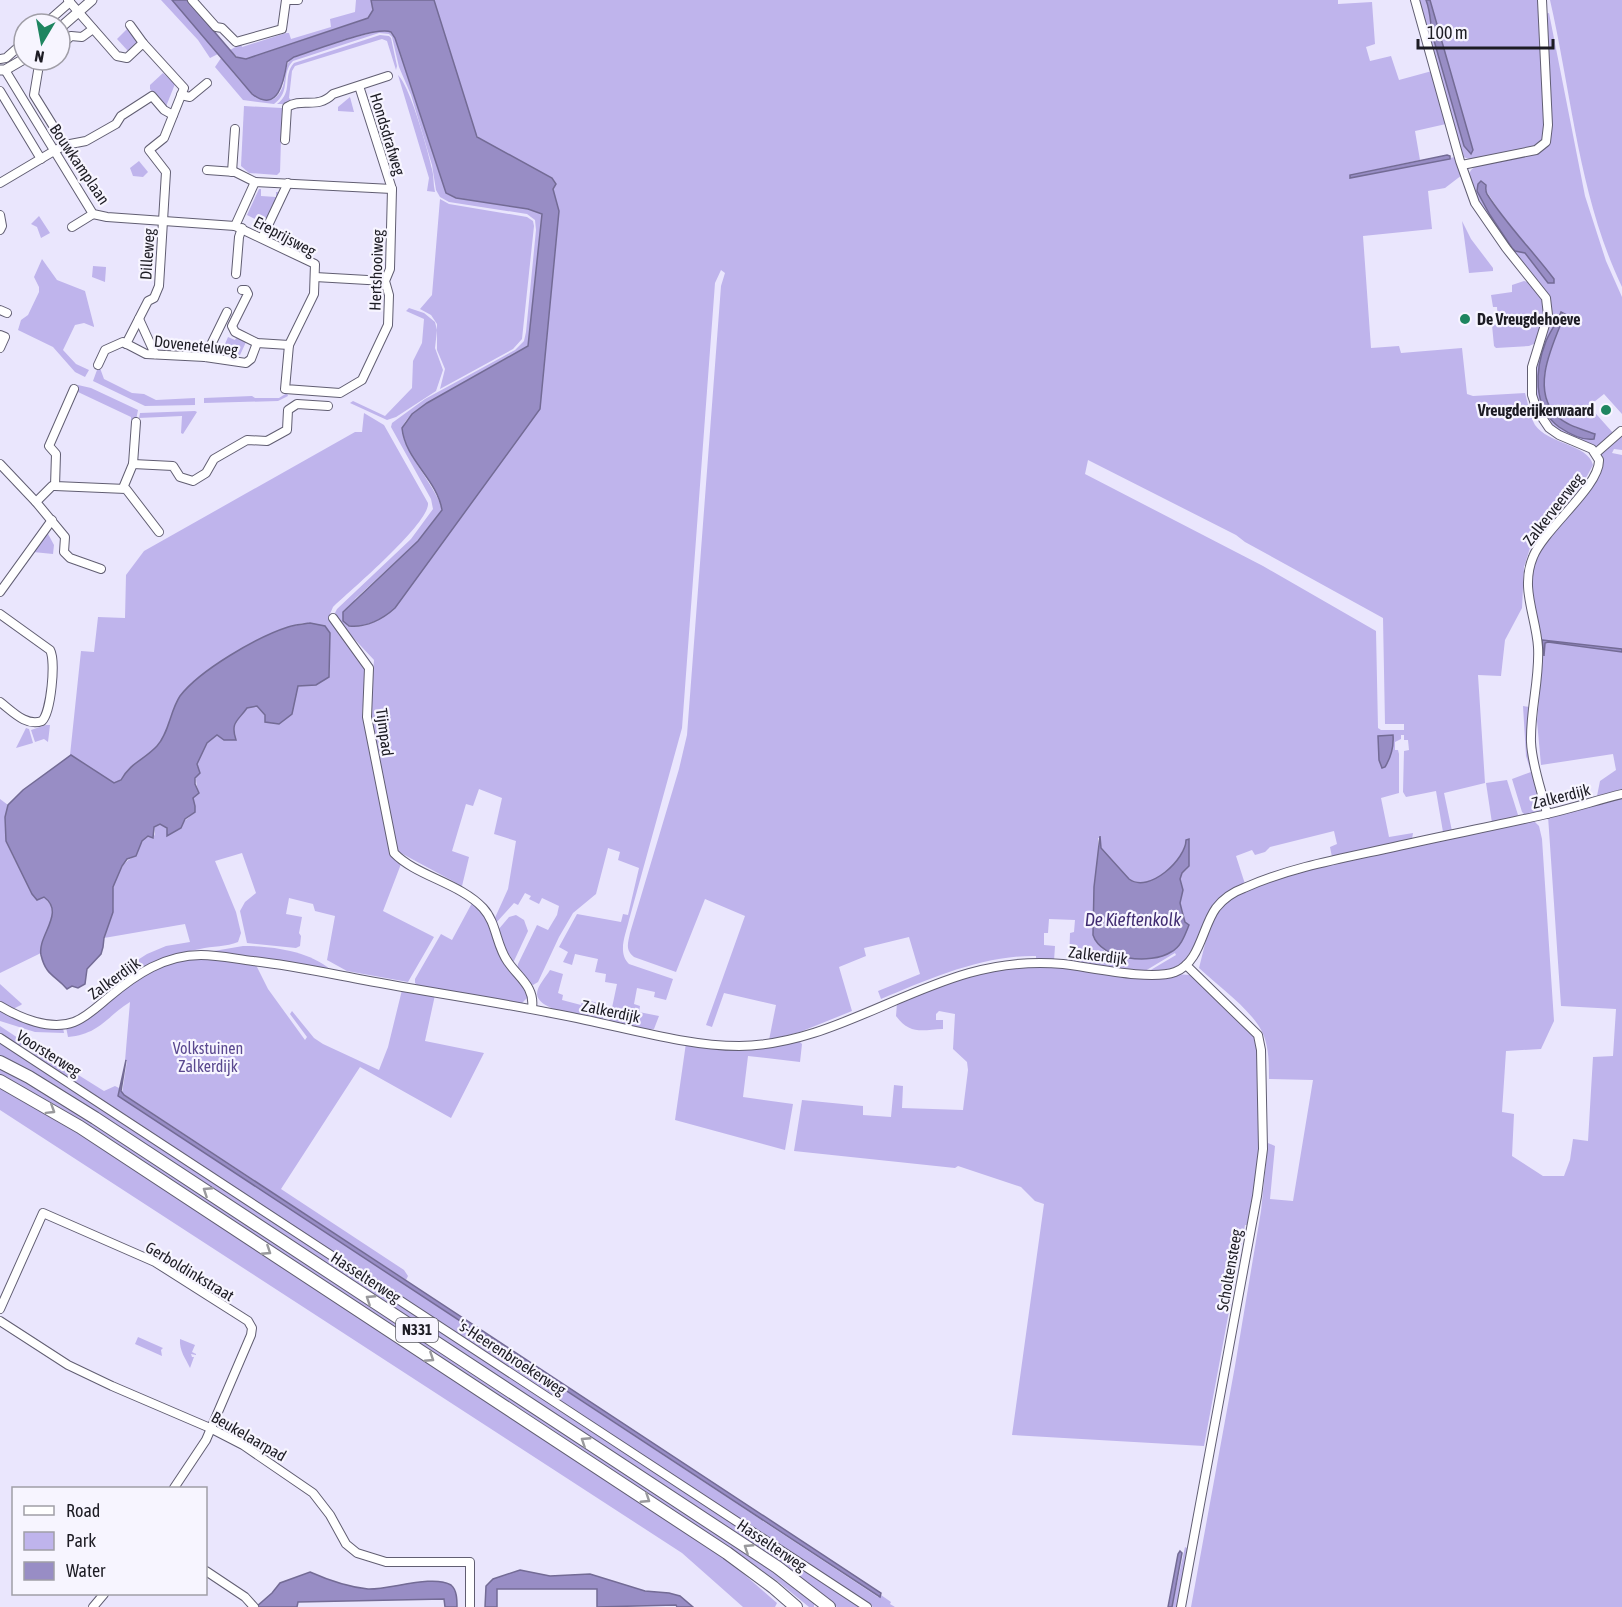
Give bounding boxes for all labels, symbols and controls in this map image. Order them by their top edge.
north arrow [12,12,72,72]
scale bar [1418,12,1553,50]
text: 100 m [1427,22,1468,43]
text: N [33,47,46,66]
street label: Hondsdrafweg [366,91,409,178]
street label: Bouwkamplaan [46,120,113,208]
street label: Ereprijsweg [250,212,319,261]
street label: Dilleweg [136,228,159,280]
street label: Hertshooiweg [366,229,387,311]
place label: De Vreugdehoeve [1477,310,1580,328]
marker: De Vreugdehoeve [1458,312,1472,326]
street label: Dovenetelweg [153,332,239,359]
place label: Vreugderijkerwaard [1477,401,1594,419]
marker: Vreugderijkerwaard [1599,403,1613,417]
street label: Zalkerveerweg [1519,469,1588,549]
street label: Tijmpad [372,707,397,757]
street label: Zalkerdijk [1530,780,1592,813]
water label: De Kieftenkolk [1085,909,1182,930]
street label: Zalkerdijk [1067,942,1129,969]
street label: Zalkerdijk [85,953,144,1004]
street label: Zalkerdijk [580,996,642,1027]
street label: Voorsterweg [13,1026,85,1081]
park label: Volkstuinen Zalkerdijk [173,1039,243,1076]
one-way arrow [45,1102,55,1114]
one-way arrow [203,1187,213,1199]
street label: Scholtensteeg [1213,1227,1246,1313]
street label: Gerboldinkstraat [143,1238,238,1305]
one-way arrow [261,1243,271,1255]
street label: Hasselterweg [327,1248,404,1307]
one-way arrow [366,1294,376,1306]
street label: 's-Heerenbroekerweg [454,1315,569,1400]
road number: N331 [396,1318,438,1342]
one-way arrow [424,1350,434,1362]
street label: Beukelaarpad [208,1407,289,1465]
one-way arrow [581,1436,591,1448]
legend [12,1487,207,1595]
one-way arrow [639,1492,650,1503]
text: Road [66,1500,100,1521]
street label: Hasselterweg [733,1515,810,1576]
text: Park [66,1530,96,1551]
one-way arrow [744,1544,755,1555]
text: Water [66,1560,106,1581]

